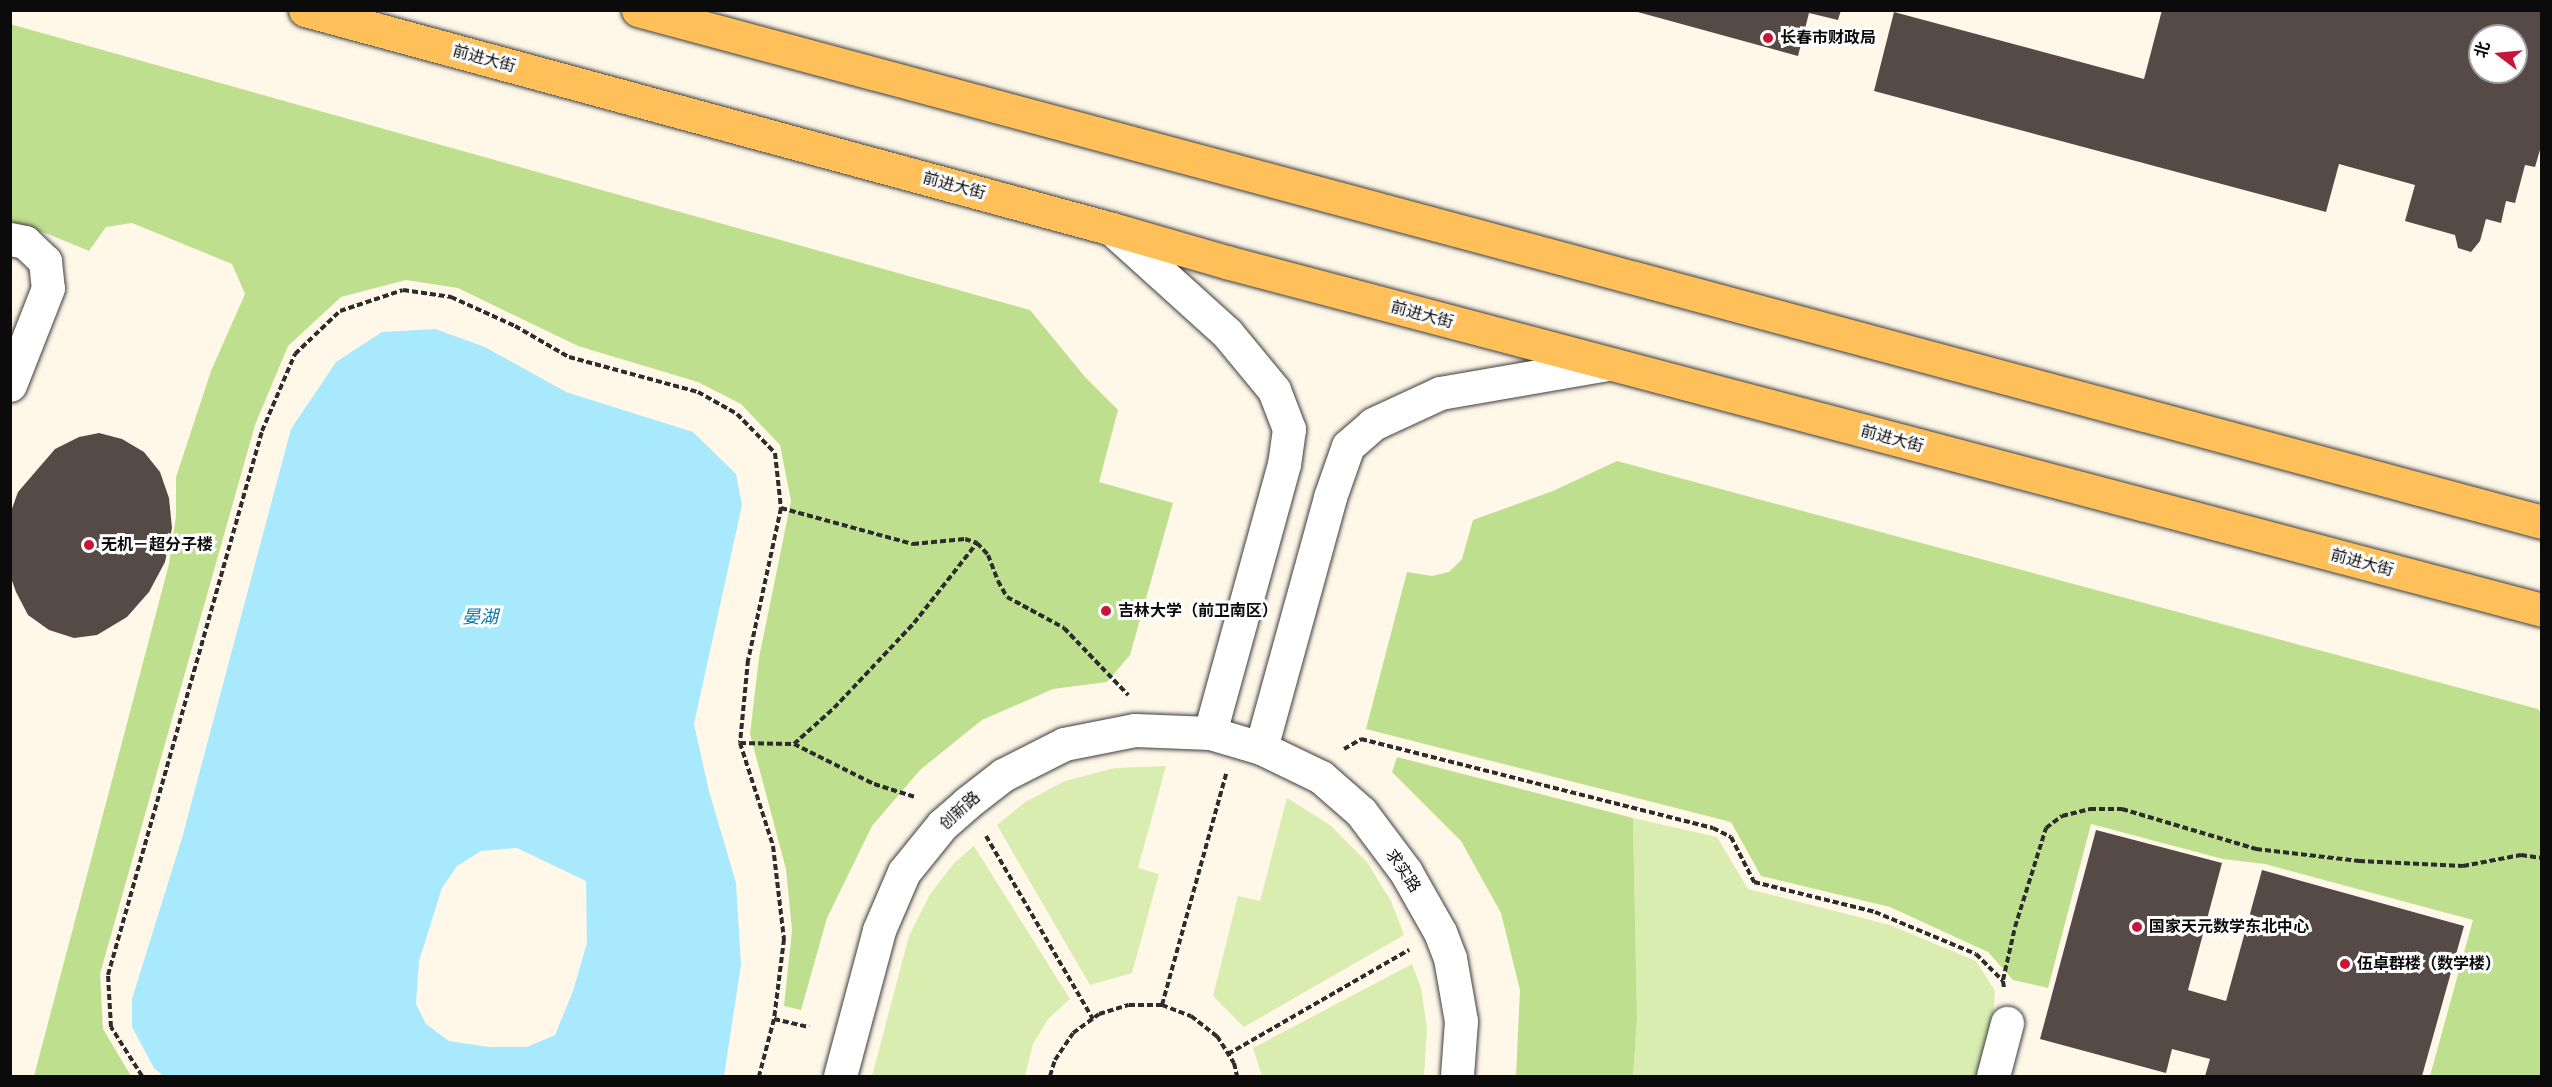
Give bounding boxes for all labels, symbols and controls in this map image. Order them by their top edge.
north arrow [2468,24,2528,84]
place label: 长春市财政局 [1780,28,1876,48]
marker: 长春市财政局 [1761,31,1775,45]
text: 北 [2471,39,2493,60]
street label: 前进大街 [451,41,517,77]
street label: 前进大街 [921,168,987,204]
street label: 前进大街 [1389,297,1455,333]
street label: 前进大街 [1859,421,1925,457]
place label: 无机－超分子楼 [101,535,213,555]
marker: 无机－超分子楼 [82,538,96,552]
street label: 前进大街 [2329,545,2395,581]
place label: 吉林大学（前卫南区） [1118,601,1278,621]
marker: 吉林大学（前卫南区） [1099,604,1113,618]
water label: 晏湖 [462,606,498,628]
street label: 创新路 [936,788,984,834]
street label: 求实路 [1382,846,1424,896]
place label: 国家天元数学东北中心 [2149,917,2309,937]
marker: 国家天元数学东北中心 [2130,920,2144,934]
place label: 伍卓群楼（数学楼） [2357,954,2501,974]
marker: 伍卓群楼（数学楼） [2338,957,2352,971]

